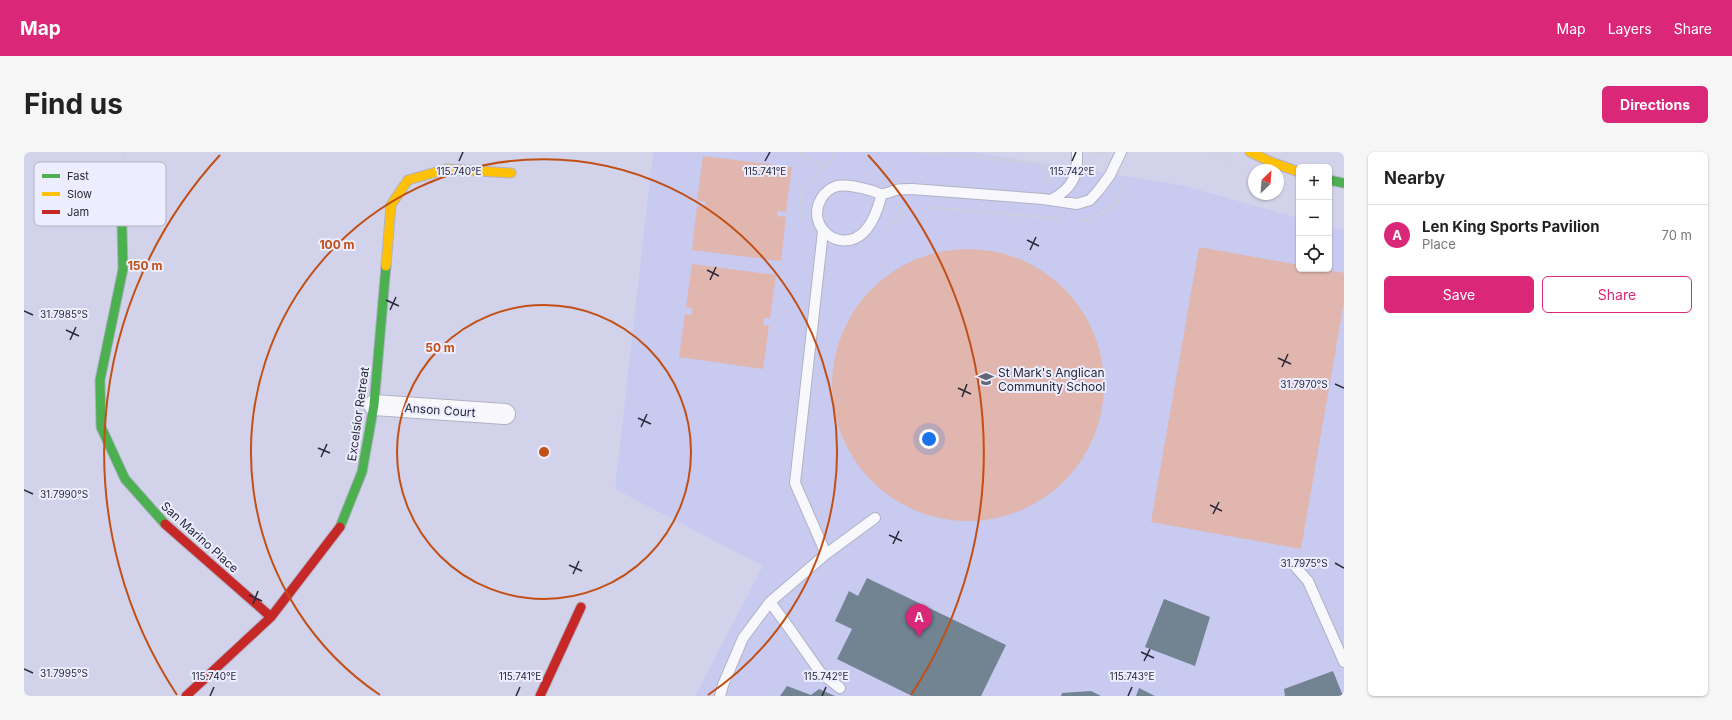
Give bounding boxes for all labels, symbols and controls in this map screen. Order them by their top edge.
text: Map [20,17,61,40]
text: Map [1557,20,1586,37]
text: Layers [1608,20,1652,37]
text: Share [1674,20,1712,37]
button: Directions [1602,86,1708,123]
text: Find us [24,87,123,121]
legend [34,162,166,226]
north arrow [1248,164,1284,200]
map controls [1296,164,1332,272]
button: + [1296,164,1332,200]
text: 115.740°E [436,165,482,177]
text: 115.741°E [744,165,786,177]
text: 115.742°E [1050,165,1094,177]
text: Nearby [1384,168,1445,188]
text: Fast [67,169,89,183]
text: Slow [67,187,92,201]
button: − [1296,200,1332,236]
text: Jam [67,205,89,219]
text: Len King Sports Pavilion [1422,217,1600,236]
text: A [1392,227,1402,243]
text: 70 m [1662,227,1692,243]
button: locate [1296,236,1332,272]
text: Place [1422,236,1456,252]
text: 100 m [319,237,355,252]
text: 150 m [128,258,162,273]
button: Save [1384,276,1534,313]
button: Share [1542,276,1692,313]
text: 31.7985°S [40,308,88,320]
text: 50 m [425,340,455,355]
place label: St Mark's Anglican Community School [998,365,1105,394]
street label: Excelsior Retreat [344,366,372,462]
school or university icon: St Mark's Anglican Community School [977,370,995,388]
text: 31.7970°S [1280,378,1328,390]
street label: Anson Court [404,400,476,420]
your location [919,429,939,449]
centre of rings [537,445,551,459]
text: 31.7990°S [40,488,88,500]
street label: San Marino Place [158,498,242,576]
text: 31.7975°S [1280,557,1328,569]
pin: A [906,604,932,637]
text: 31.7995°S [40,667,88,679]
text: 115.740°E [191,670,237,682]
text: 115.741°E [499,670,541,682]
text: 115.742°E [804,670,848,682]
text: 115.743°E [1110,670,1154,682]

